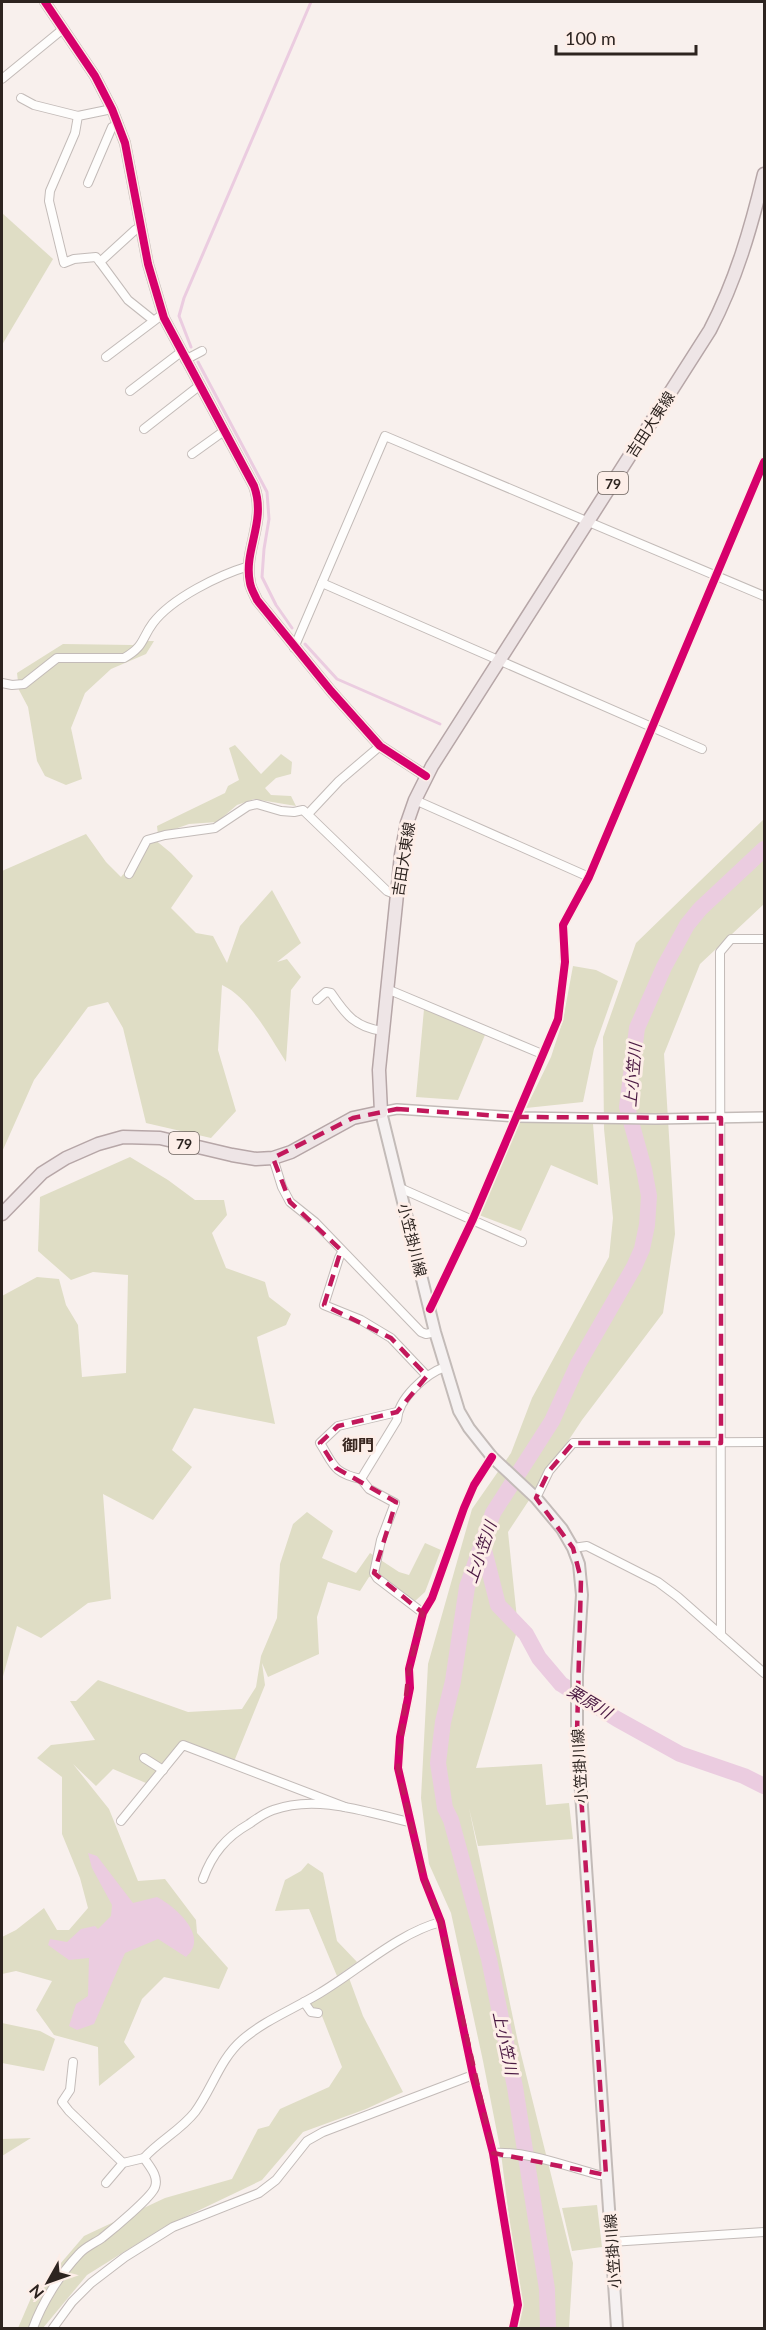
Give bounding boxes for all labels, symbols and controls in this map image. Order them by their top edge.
scale bar [556,18,696,56]
text: 100 m [565,27,616,49]
street label: 吉田大東線 [622,388,678,460]
road number: 79 [598,472,628,494]
street label: 吉田大東線 [388,821,418,897]
water label: 上小笠川 [620,1040,644,1108]
road number: 79 [169,1132,199,1154]
street label: 小笠掛川線 [395,1201,431,1279]
district label: 御門 [342,1435,374,1454]
water label: 上小笠川 [461,1517,500,1585]
water label: 栗原川 [565,1680,617,1723]
street label: 小笠掛川線 [568,1728,590,1804]
water label: 上小笠川 [490,2010,522,2078]
street label: 小笠掛川線 [600,2213,624,2289]
north arrow [18,2252,78,2312]
text: N [25,2281,47,2303]

